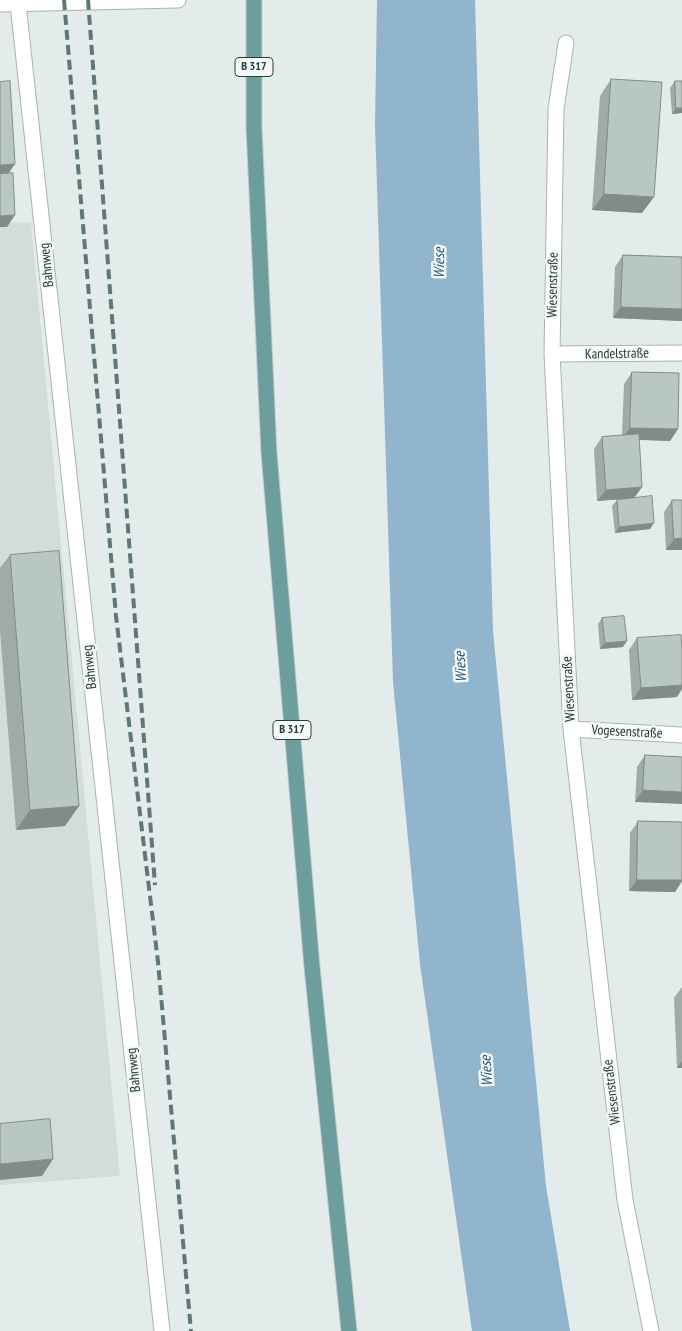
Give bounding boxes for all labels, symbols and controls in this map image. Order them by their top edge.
road number: B 317 [235,58,273,76]
street label: Bahnweg [36,242,58,288]
water label: Wiese [431,248,449,278]
street label: Wiesenstraße [544,252,562,318]
street label: Kandelstraße [585,345,649,363]
street label: Bahnweg [79,644,101,690]
water label: Wiese [451,651,471,683]
street label: Wiesenstraße [559,656,579,722]
road number: B 317 [273,720,311,740]
street label: Vogesenstraße [591,722,663,742]
street label: Bahnweg [123,1047,145,1093]
water label: Wiese [477,1055,497,1087]
street label: Wiesenstraße [600,1058,624,1126]

